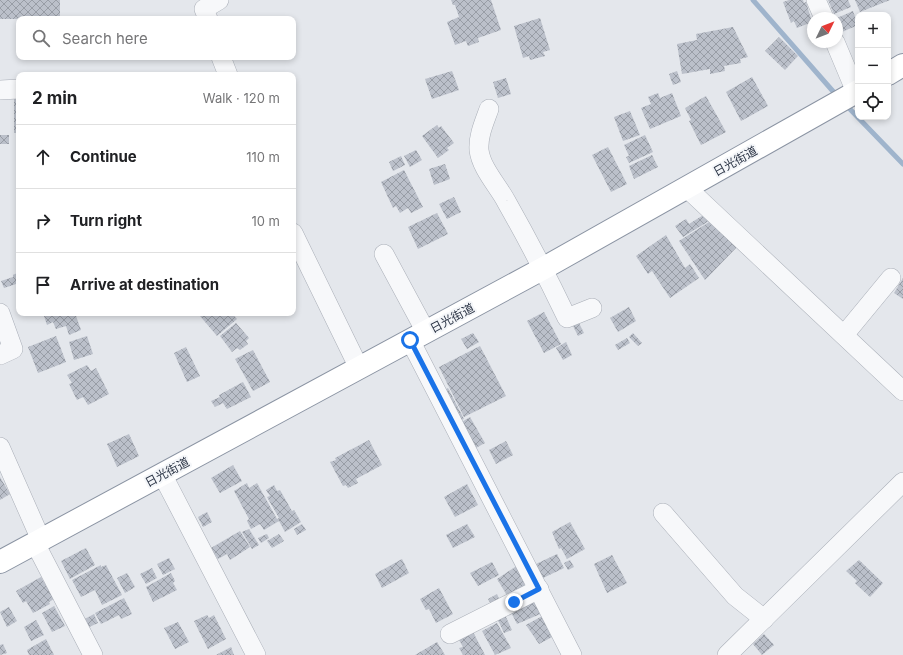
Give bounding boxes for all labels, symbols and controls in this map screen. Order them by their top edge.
north arrow [807,12,843,48]
map controls [855,12,891,120]
button: + [855,12,891,48]
search box [16,16,296,60]
icon: search [30,27,52,49]
text: Search here [62,29,148,48]
button: − [855,48,891,84]
button: locate [855,84,891,120]
text: 2 min [32,88,77,108]
text: Walk · 120 m [203,90,280,106]
street label: 日光街道 [710,143,760,179]
icon: ahead [32,146,54,168]
text: Continue [70,147,137,166]
text: 110 m [246,149,280,165]
icon: right [32,210,54,232]
text: Turn right [70,211,142,230]
text: 10 m [251,213,280,229]
icon: arrive [32,274,54,296]
text: Arrive at destination [70,275,219,294]
street label: 日光街道 [427,300,477,336]
route start [401,331,419,349]
street label: 日光街道 [142,454,192,490]
route end [505,593,523,611]

